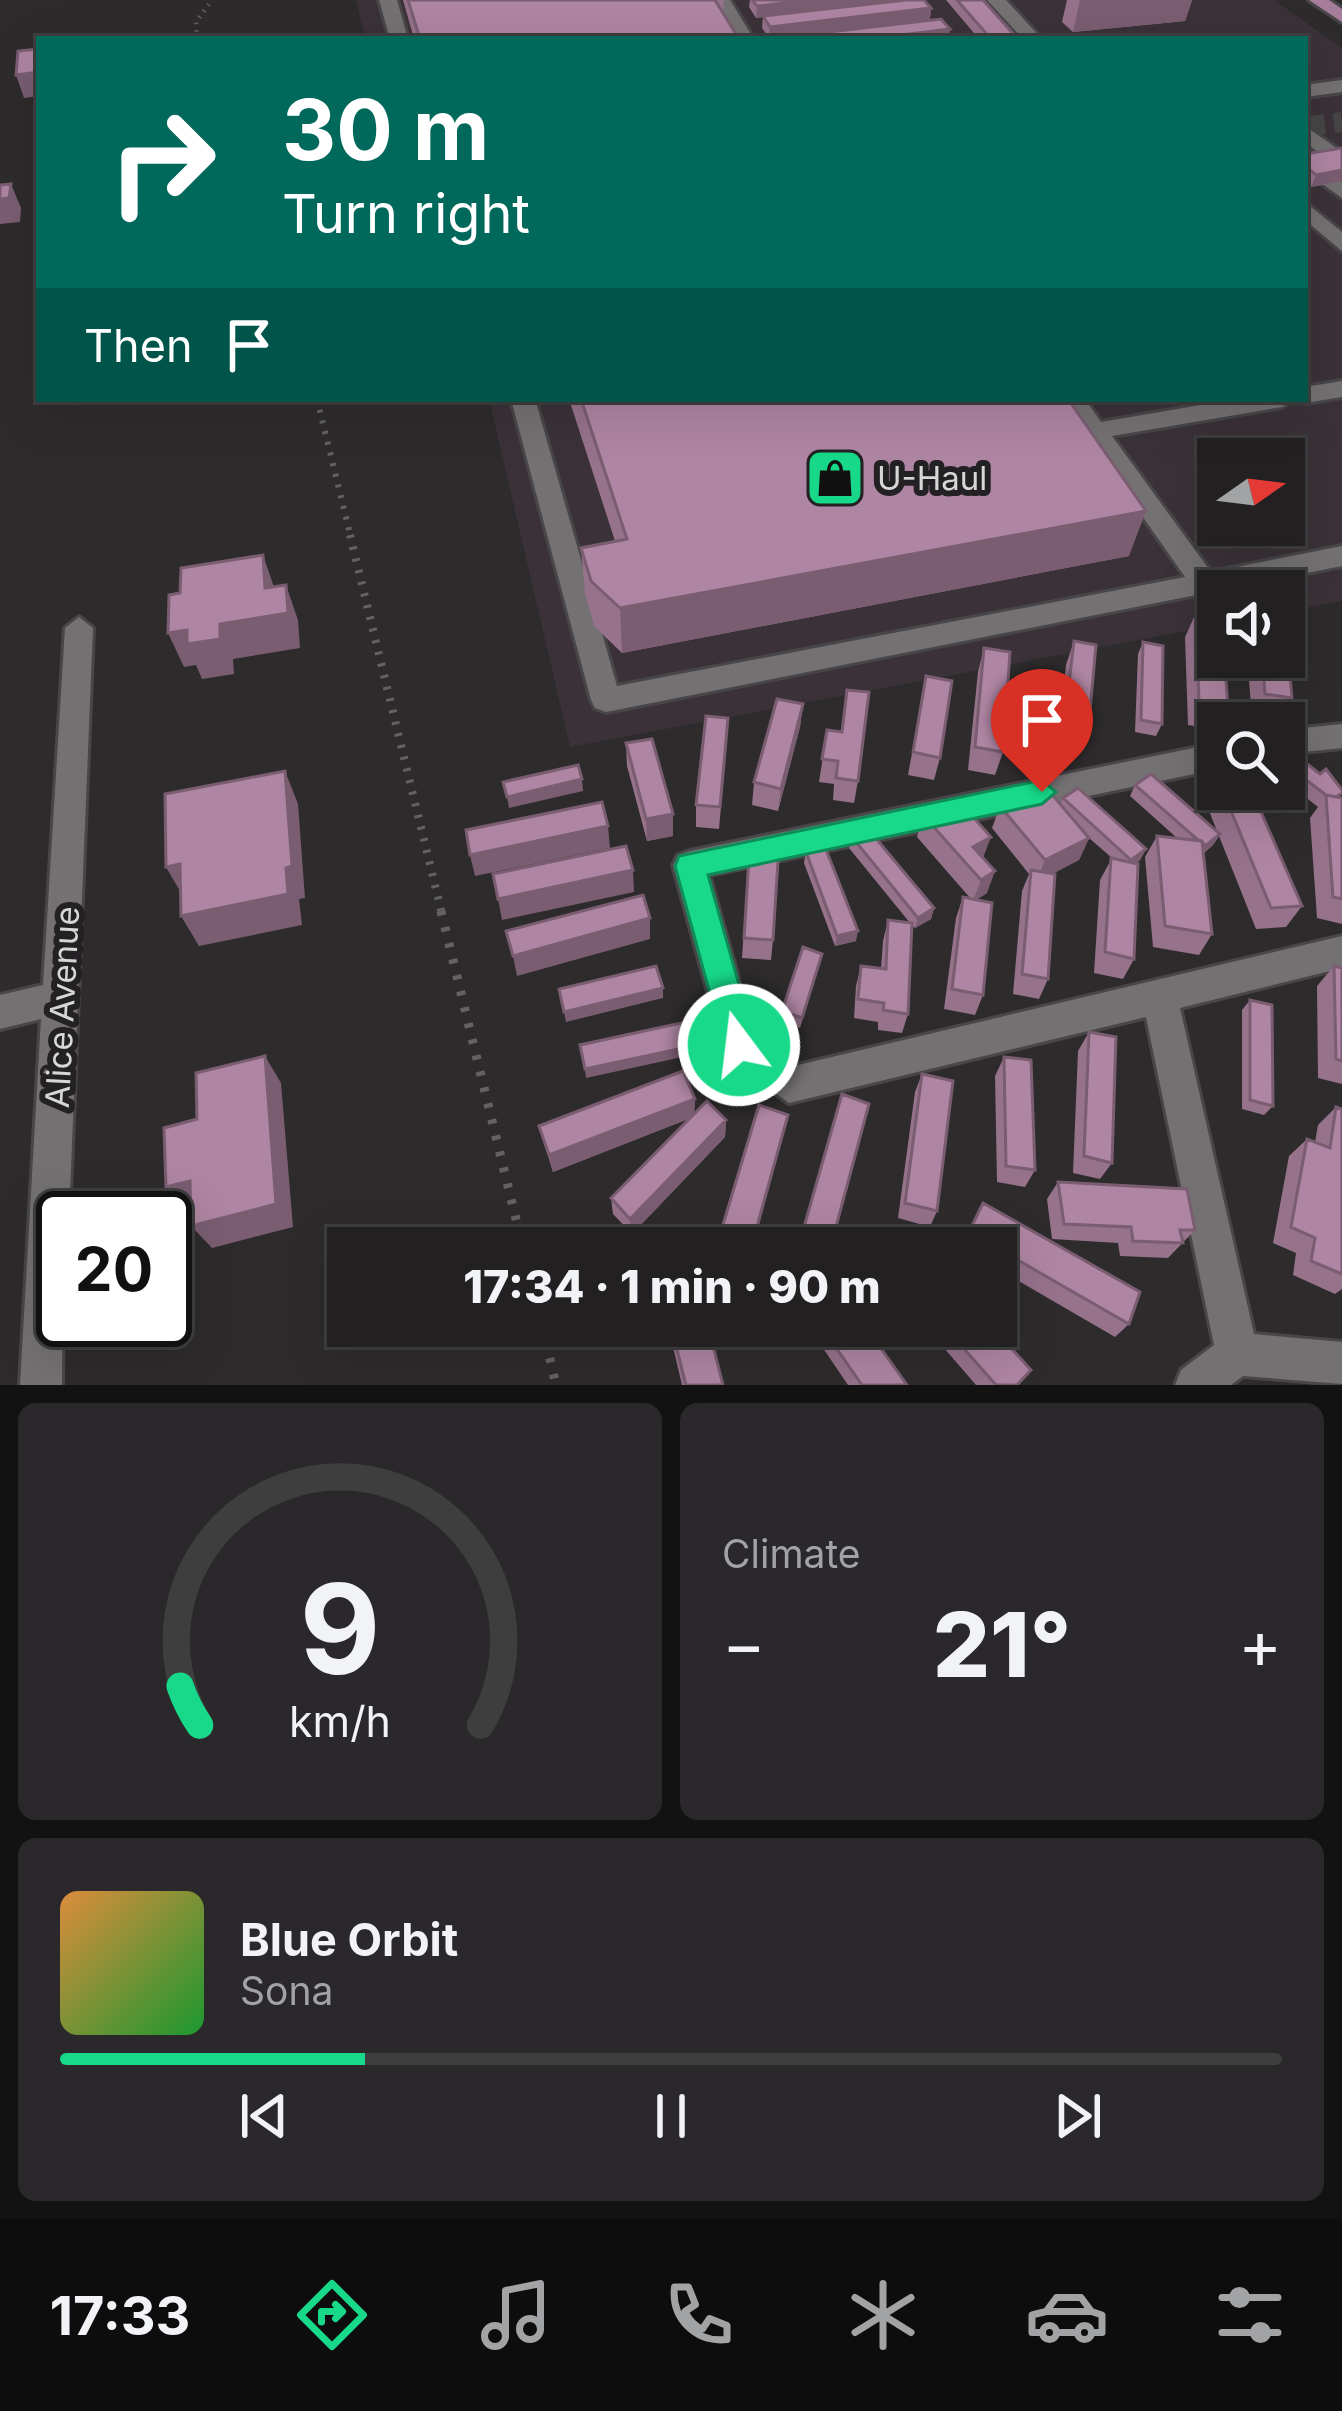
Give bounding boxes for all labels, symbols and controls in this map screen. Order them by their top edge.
text: 30 m [282,79,489,180]
icon: right [84,84,240,240]
text: Turn right [282,181,530,246]
icon: arrive [216,312,282,378]
text: Then [84,318,192,373]
north arrow [1197,438,1305,546]
map controls [1197,438,1305,810]
shop icon: U-Haul [804,447,866,509]
place label: U-Haul [877,458,987,498]
button: sound [1197,570,1305,678]
pin [991,669,1093,792]
icon: arrive [1009,687,1075,753]
button: search [1197,702,1305,810]
street label: Alice Avenue [37,905,87,1109]
position arrow [676,982,802,1108]
speed limit sign: 20 [36,1191,192,1347]
text: 17:34 · 1 min · 90 m [463,1259,881,1314]
text: Climate [722,1530,861,1577]
text: 9 [299,1553,381,1704]
text: 21° [933,1590,1071,1699]
text: − [722,1604,766,1684]
text: + [1238,1604,1282,1684]
text: km/h [289,1694,391,1746]
text: Blue Orbit [240,1912,458,1967]
text: Sona [240,1967,333,2014]
icon: previous [231,2083,297,2149]
icon: pause [638,2083,704,2149]
icon: next [1045,2083,1111,2149]
icon: directions [290,2273,374,2357]
icon: music [474,2273,558,2357]
icon: phone [657,2273,741,2357]
icon: climate [841,2273,925,2357]
icon: car [1025,2273,1109,2357]
icon: filters [1208,2273,1292,2357]
text: 17:33 [50,2283,190,2348]

